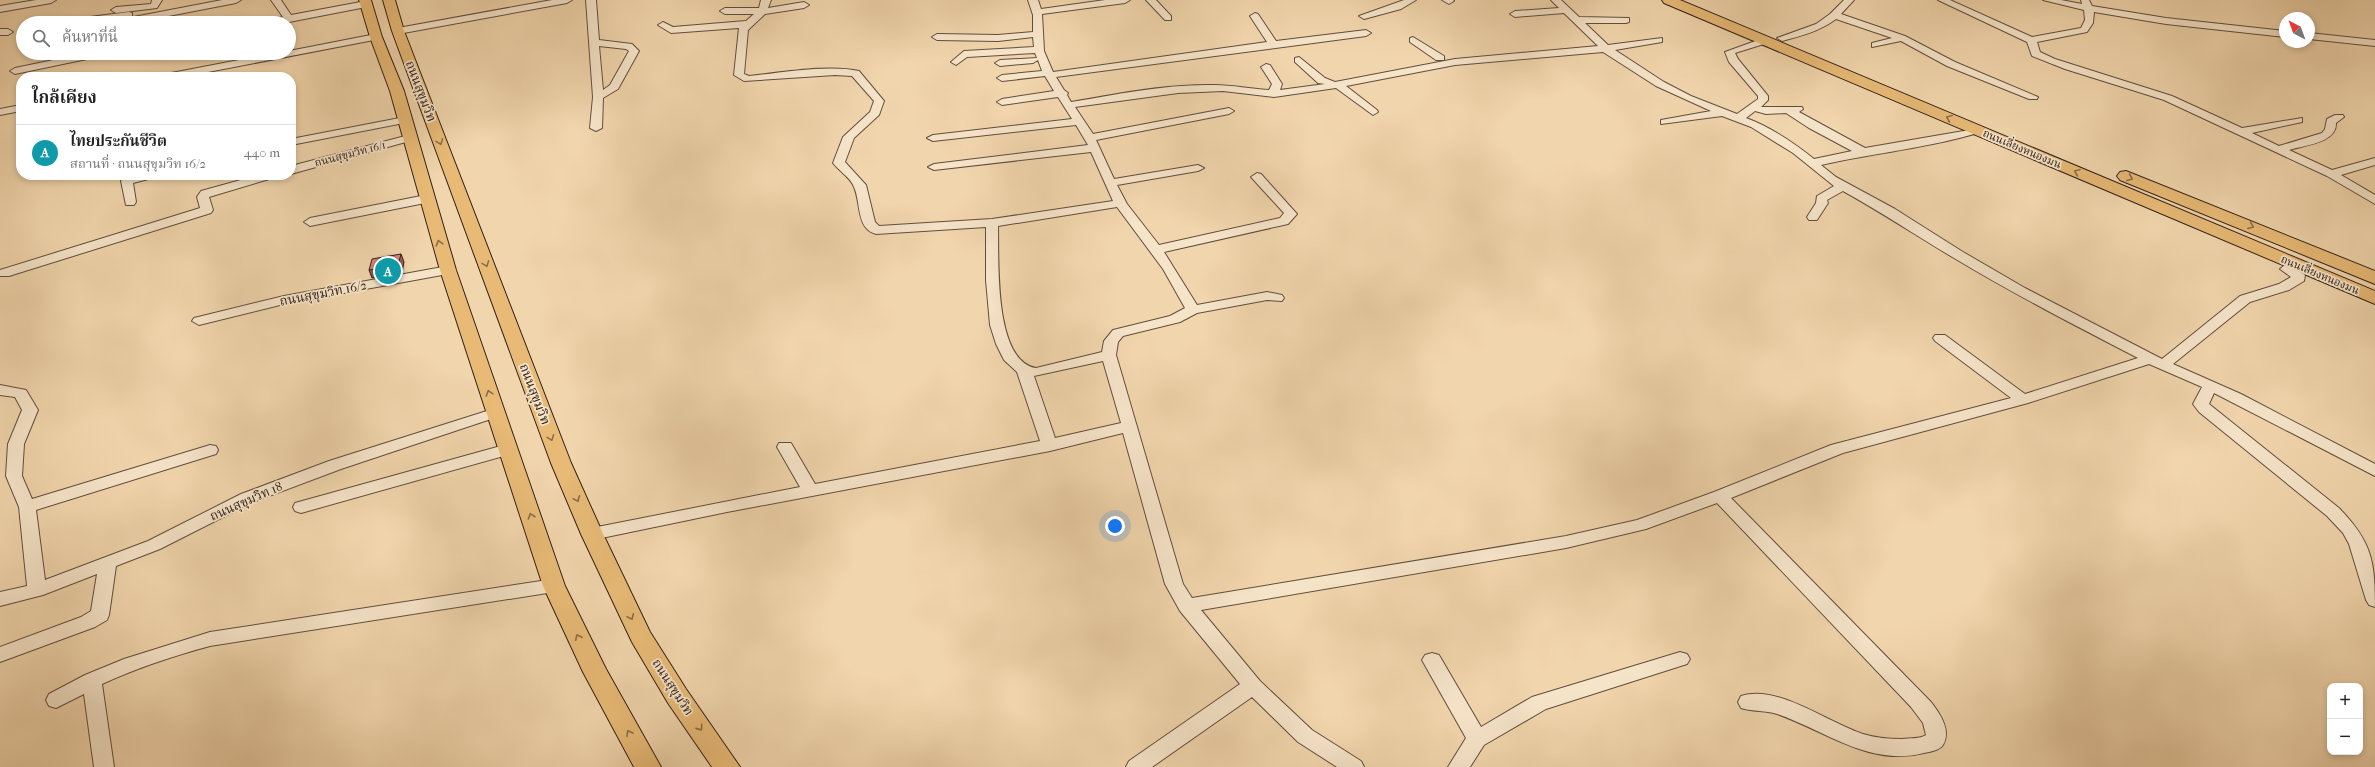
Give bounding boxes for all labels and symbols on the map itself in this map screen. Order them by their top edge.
north arrow [2279,12,2315,48]
street label: ถนนสุขุมวิท [402,58,439,124]
one-way arrow [1946,115,1953,123]
street label: ถนนเลี่ยงหนองมน [1981,125,2064,171]
street label: ถนนสุขุมวิท 16/1 [313,138,387,171]
one-way arrow [435,139,443,146]
one-way arrow [2074,169,2082,177]
one-way arrow [2126,173,2134,181]
one-way arrow [2247,222,2254,230]
one-way arrow [436,240,444,247]
street label: ถนนเลี่ยงหนองมน [2279,251,2362,297]
pin: A [375,256,401,286]
one-way arrow [481,260,489,267]
street label: ถนนสุขุมวิท 16/2 [278,277,368,310]
street label: ถนนสุขุมวิท [516,361,553,427]
one-way arrow [485,390,494,397]
one-way arrow [547,434,555,441]
street label: ถนนสุขุมวิท 18 [207,478,285,525]
one-way arrow [572,494,580,502]
one-way arrow [527,513,535,520]
your location [1105,516,1125,536]
one-way arrow [626,612,634,620]
one-way arrow [575,634,583,641]
street label: ถนนสุขุมวิท [648,656,697,719]
one-way arrow [695,724,703,731]
one-way arrow [626,730,633,737]

